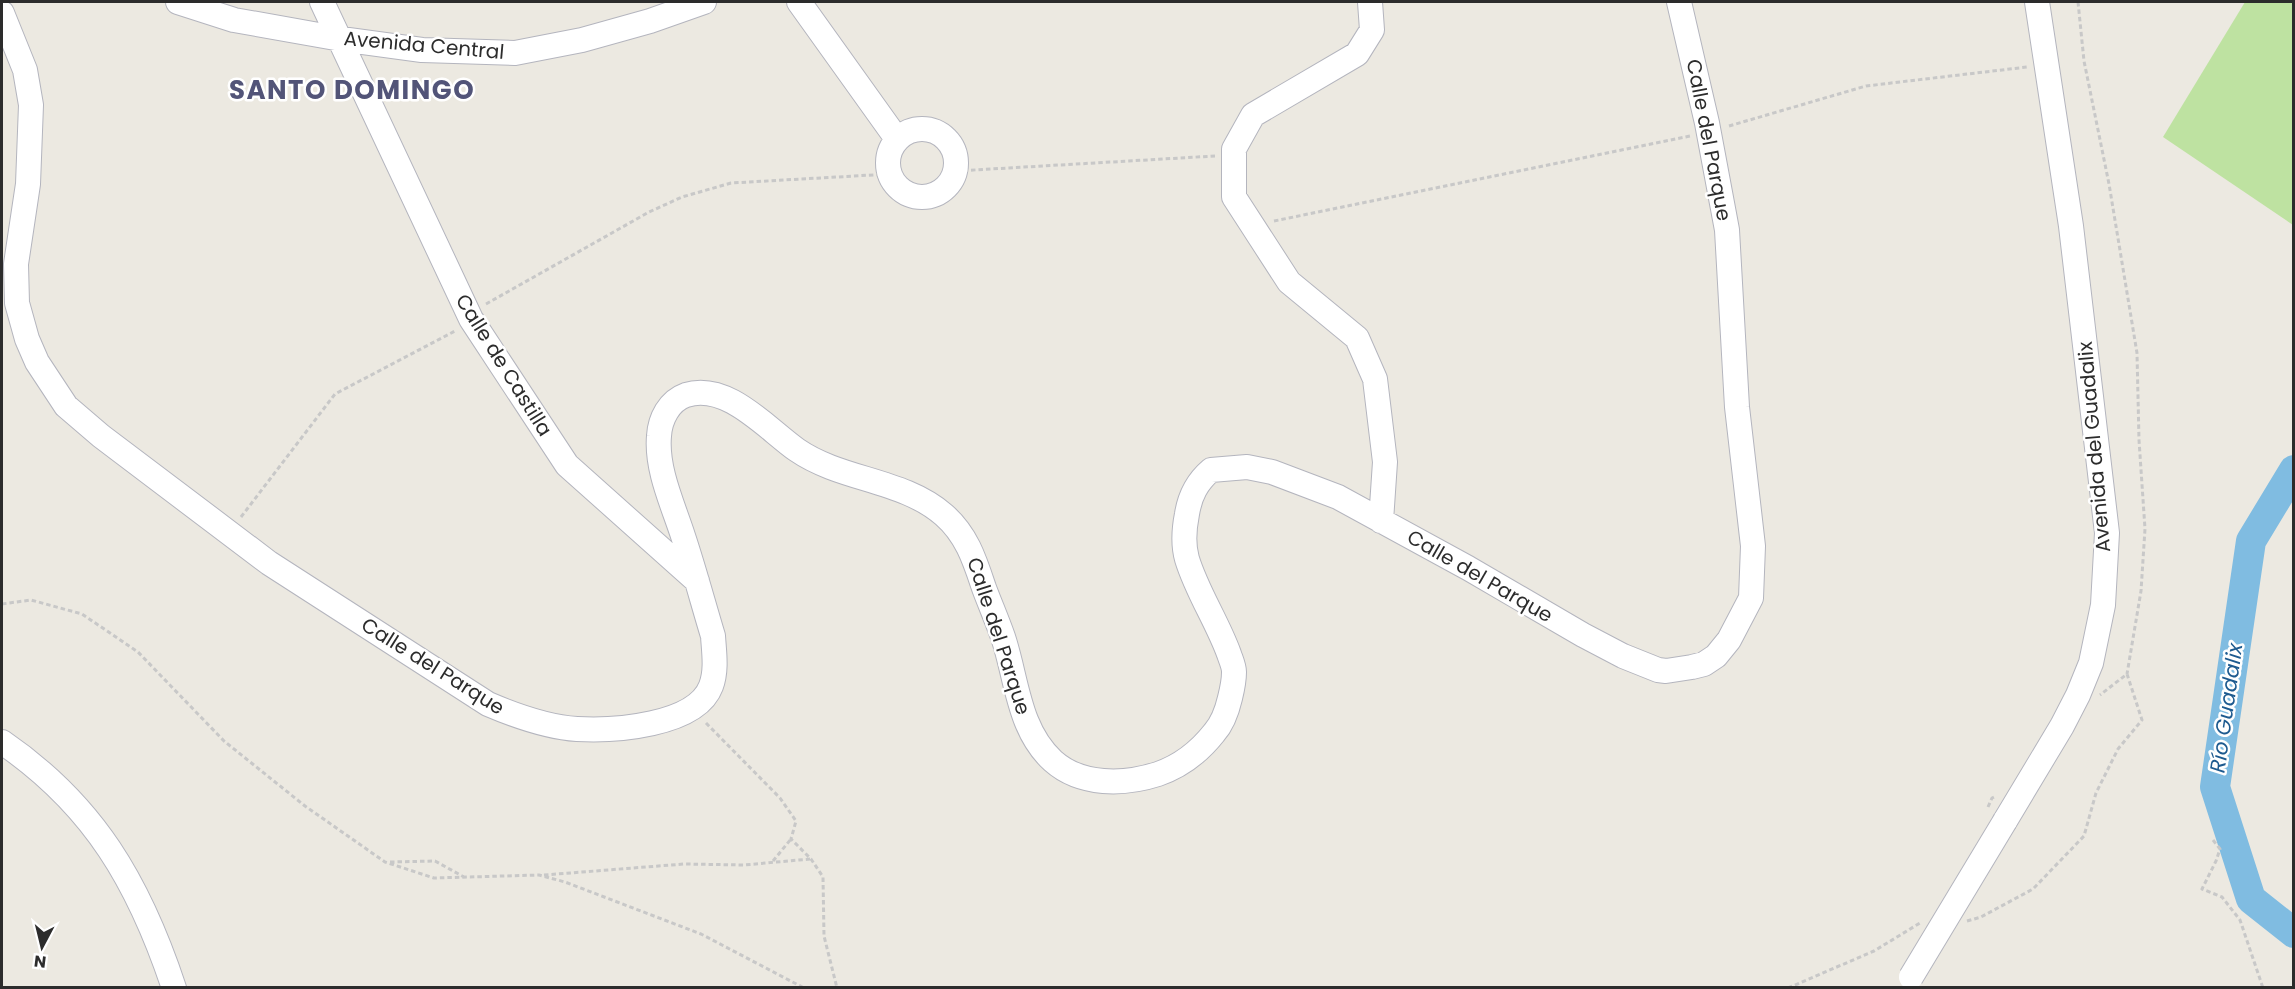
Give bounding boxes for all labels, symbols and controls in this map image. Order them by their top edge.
street label: Avenida Central [343,24,505,66]
street label: Calle del Parque [1680,57,1738,223]
district label: SANTO DOMINGO [229,72,475,108]
street label: Calle de Castilla [449,289,559,441]
street label: Avenida del Guadalix [2071,340,2117,554]
street label: Calle del Parque [1402,523,1558,629]
street label: Calle del Parque [960,554,1038,718]
street label: Calle del Parque [356,611,510,721]
water label: Río Guadalix [2203,640,2250,775]
north arrow [12,917,72,977]
text: N [33,949,48,974]

